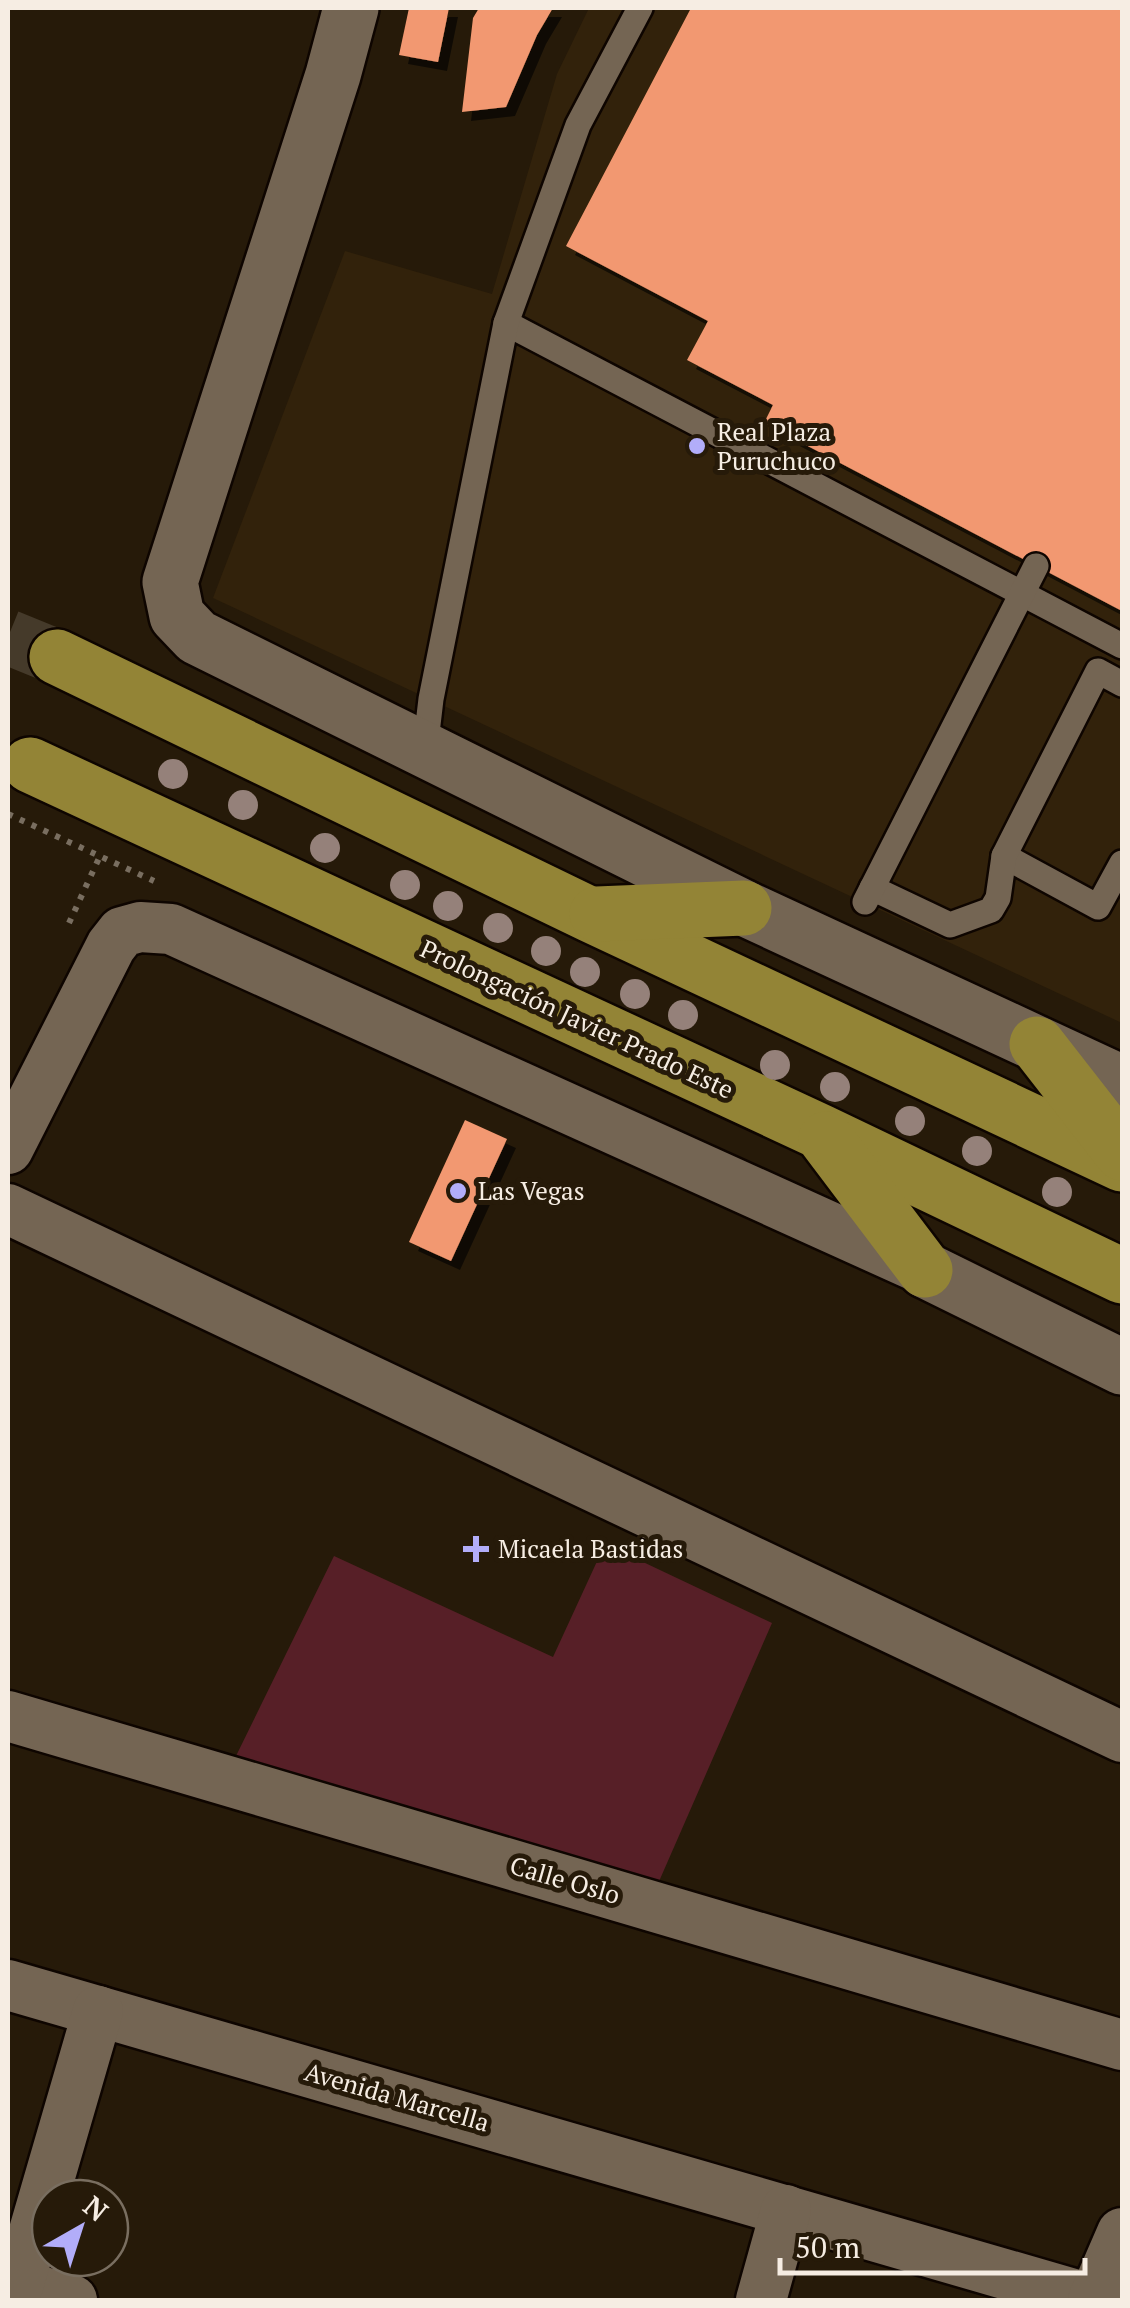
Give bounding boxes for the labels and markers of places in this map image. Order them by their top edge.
place label: Real Plaza Puruchuco [717,415,836,477]
marker: Real Plaza Puruchuco [686,435,708,457]
place label: Las Vegas [478,1174,585,1207]
marker: Las Vegas [447,1180,469,1202]
place label: Micaela Bastidas [498,1532,683,1565]
marker: Micaela Bastidas [463,1536,489,1562]

